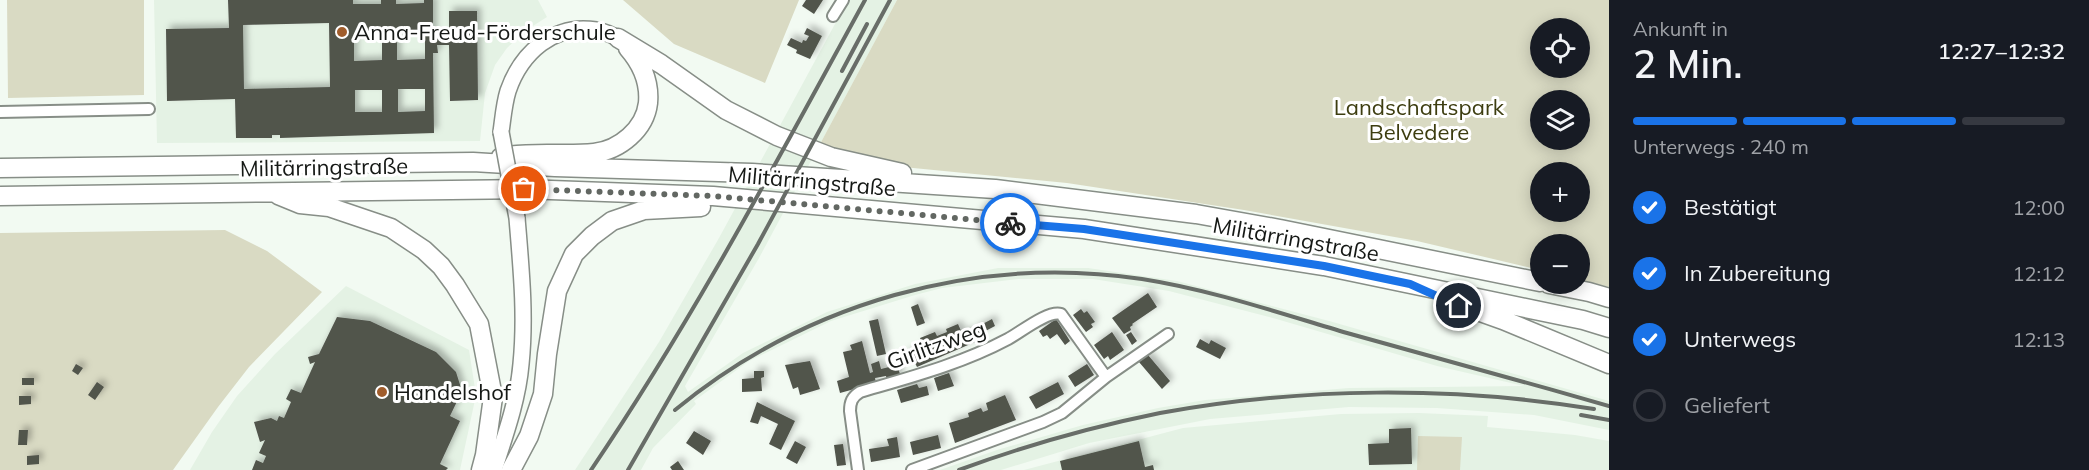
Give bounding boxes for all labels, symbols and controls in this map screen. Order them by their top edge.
text: Ankunft in [1633,16,1728,41]
place label: Anna-Freud-Förderschule [354,18,616,46]
map controls [1530,18,1590,294]
button: locate [1530,18,1590,78]
marker: Anna-Freud-Förderschule [335,25,349,39]
text: 12:27–12:32 [1938,37,2065,65]
text: 2 Min. [1633,39,1743,88]
button: layers [1530,90,1590,150]
park label: Landschaftspark Belvedere [1334,93,1505,146]
text: Unterwegs · 240 m [1633,134,1809,159]
street label: Militärringstraße [240,152,408,182]
street label: Militärringstraße [727,160,897,202]
button: + [1530,162,1590,222]
pin [498,163,549,214]
icon: bag [507,172,540,205]
icon: check [1633,191,1666,224]
courier [980,193,1040,253]
text: Bestätigt [1684,193,1777,221]
text: 12:00 [2012,195,2065,220]
icon: bike [994,207,1027,240]
street label: Militärringstraße [1211,211,1381,267]
button: − [1530,234,1590,294]
icon: check [1633,257,1666,290]
text: In Zubereitung [1684,259,1831,287]
text: 12:12 [2012,261,2065,286]
pin [1433,280,1484,331]
icon: home [1442,289,1475,322]
street label: Girlitzweg [883,314,989,376]
icon: check [1633,323,1666,356]
text: Unterwegs [1684,325,1796,353]
text: 12:13 [2012,327,2065,352]
place label: Handelshof [394,378,512,406]
marker: Handelshof [375,385,389,399]
text: Geliefert [1684,391,1770,419]

